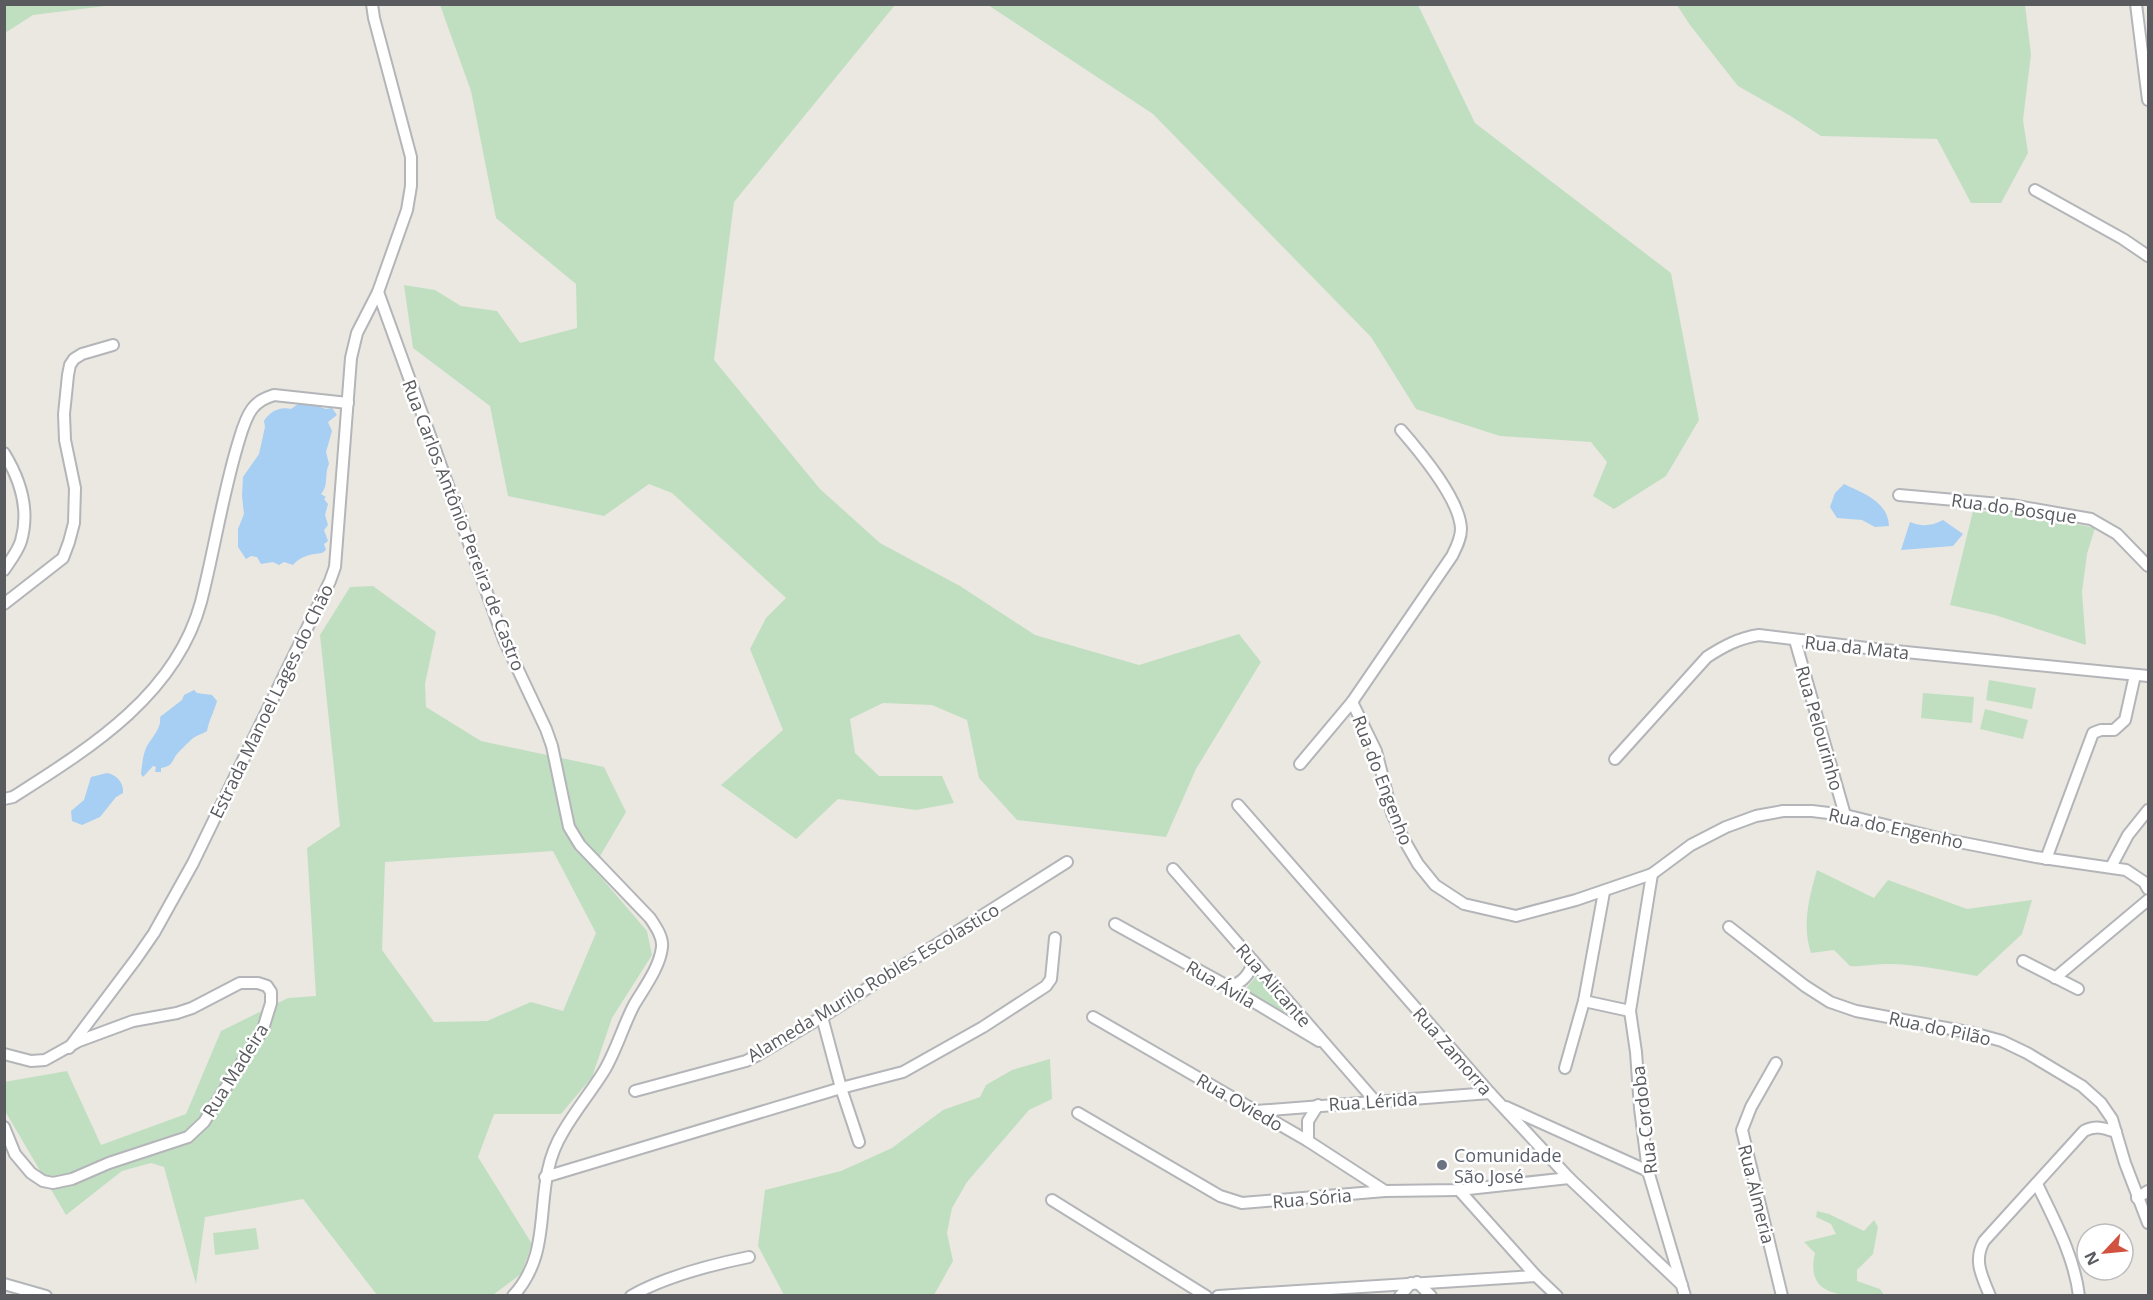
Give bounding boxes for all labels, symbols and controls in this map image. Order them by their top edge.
street label: Rua Carlos Antônio Pereira de Castro [397,376,531,674]
street label: Rua do Bosque [1950,487,2078,529]
street label: Estrada Manoel Lages do Chão [204,580,338,822]
street label: Rua da Mata [1803,630,1911,664]
street label: Rua Pelourinho [1791,663,1849,793]
street label: Rua do Engenho [1347,712,1419,848]
street label: Rua do Engenho [1826,802,1966,854]
street label: Alameda Murilo Robles Escolastico [743,897,1003,1067]
street label: Rua Alicante [1231,938,1317,1032]
street label: Rua Ávila [1182,955,1260,1013]
street label: Rua Zamorra [1408,1002,1498,1100]
street label: Rua do Pilão [1887,1005,1993,1051]
street label: Rua Madeira [197,1019,273,1121]
street label: Rua Cordoba [1625,1064,1663,1176]
street label: Rua Oviedo [1192,1068,1288,1136]
street label: Rua Lérida [1328,1086,1418,1116]
street label: Rua Almeria [1733,1142,1781,1246]
place label: Comunidade São José [1454,1143,1562,1188]
marker: Comunidade São José [1435,1158,1449,1172]
street label: Rua Sória [1271,1183,1353,1213]
north arrow [2075,1222,2135,1282]
text: N [2079,1248,2104,1269]

